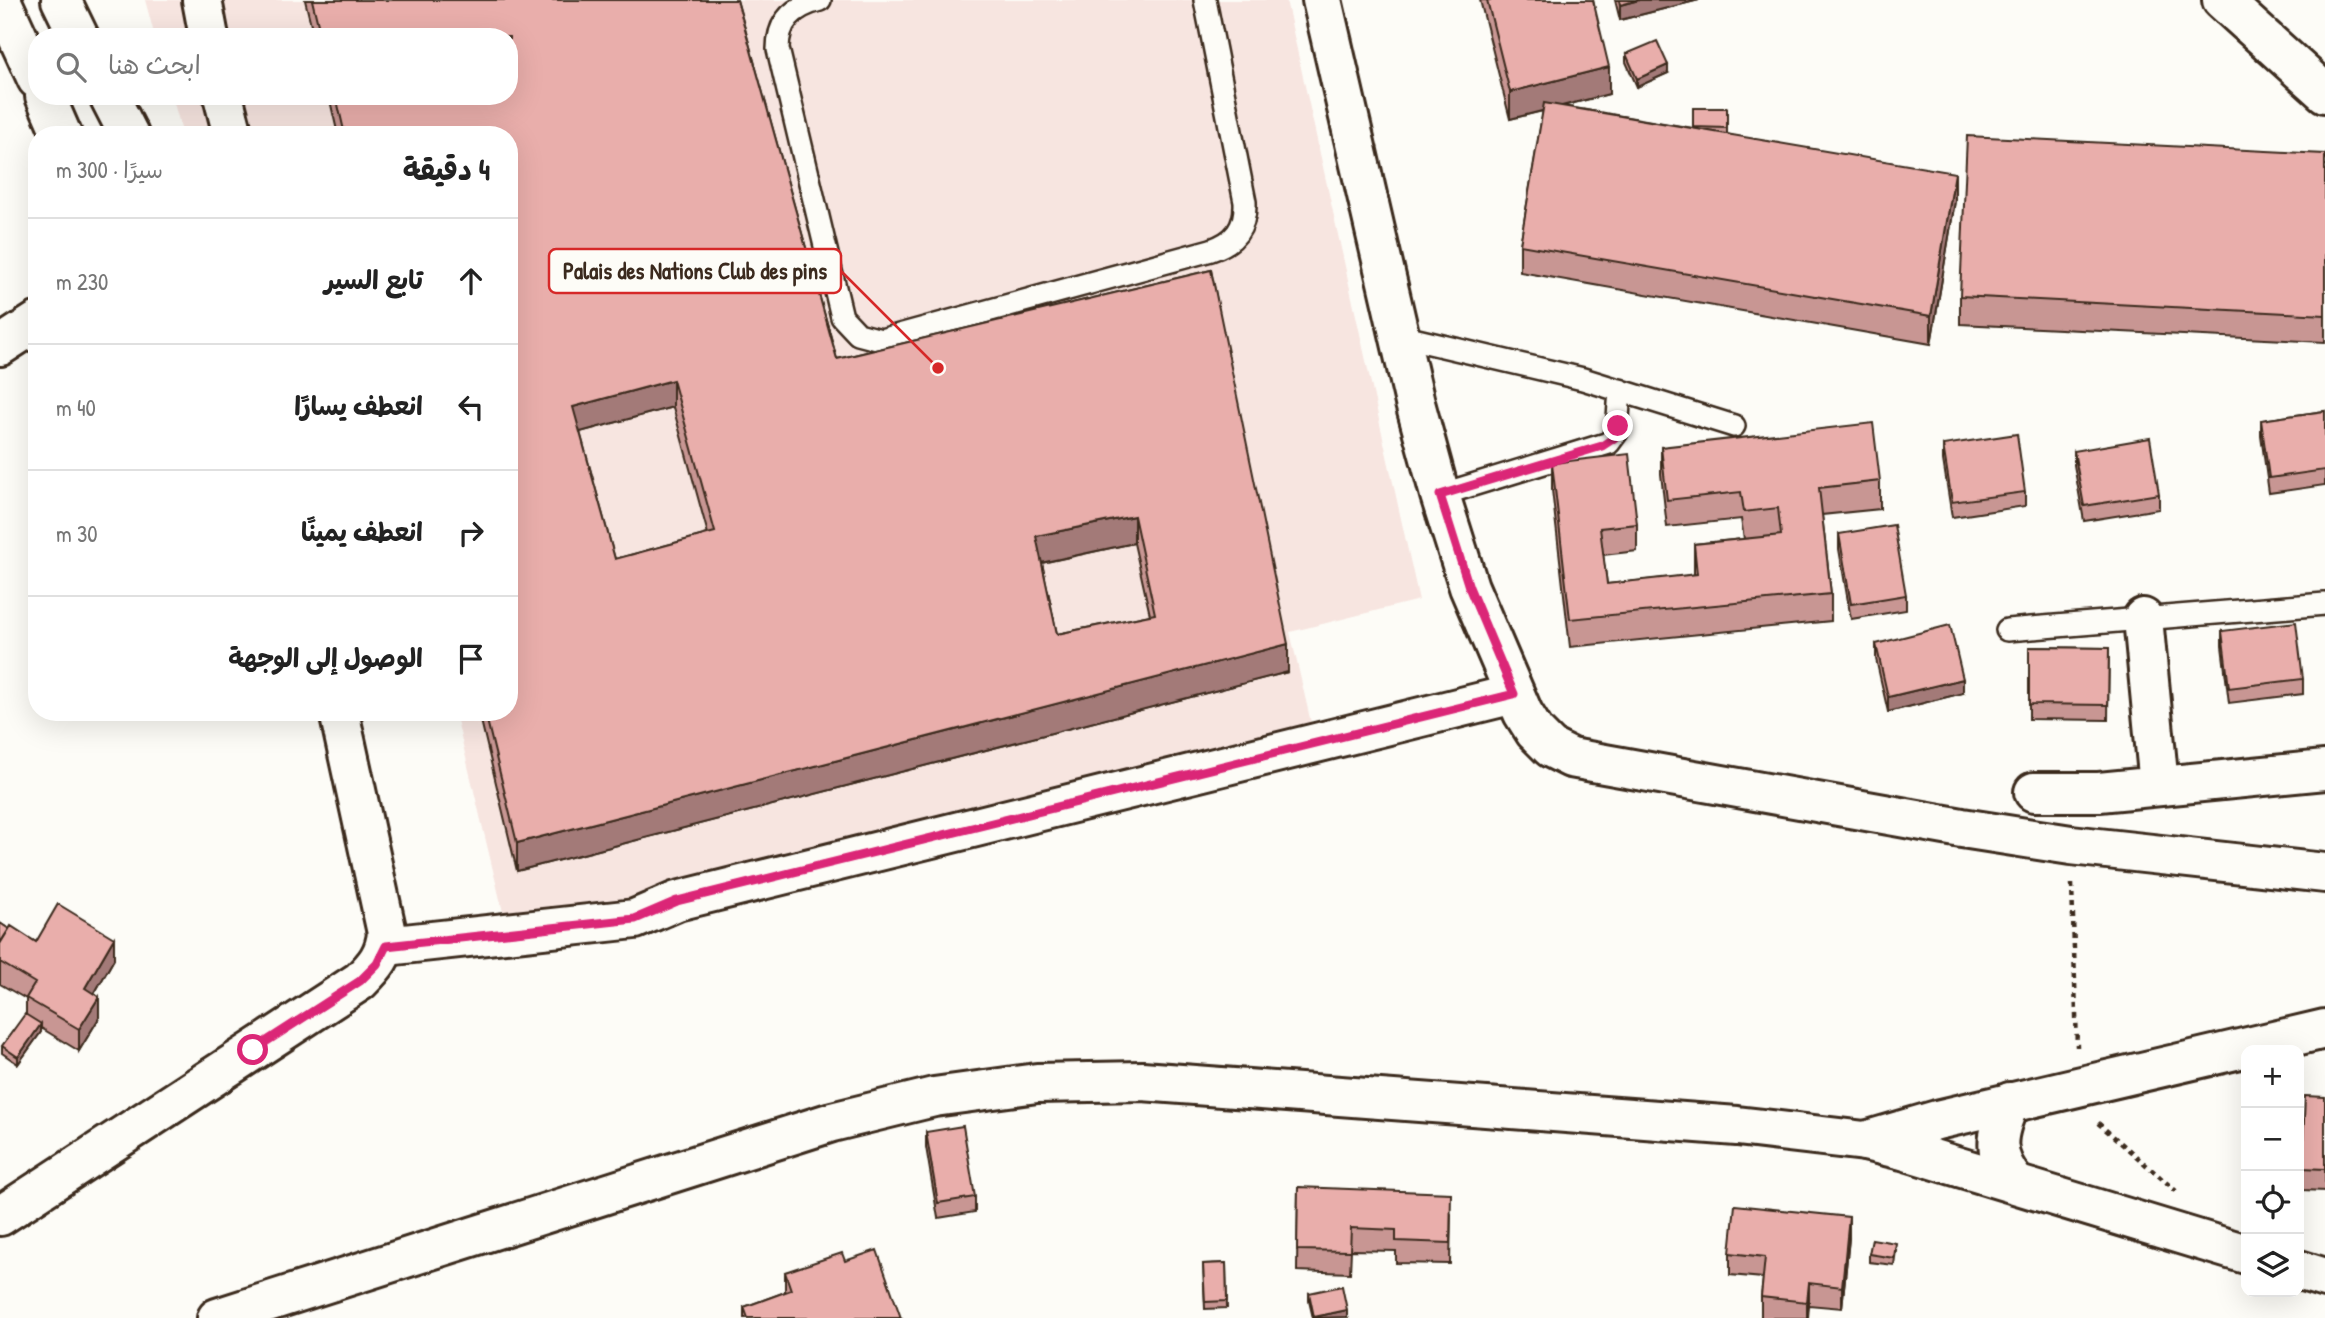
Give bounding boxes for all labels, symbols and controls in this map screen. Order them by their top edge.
search box [28,28,518,105]
text: ابحث هنا [108,47,201,82]
icon: search [52,48,90,86]
text: 4 دقيقة [403,149,490,189]
text: سيرًا · 300 m [56,154,163,185]
callout: Palais des Nations Club des pins [549,249,841,293]
text: Palais des Nations Club des pins [563,255,827,287]
text: تابع السير [324,262,423,297]
icon: ahead [452,262,490,300]
text: 230 m [56,266,108,297]
text: انعطف يسارًا [294,388,423,423]
icon: left [452,388,490,426]
text: 40 m [56,392,96,423]
route end [1602,410,1633,441]
text: انعطف يمينًا [301,514,423,549]
icon: right [452,514,490,552]
text: 30 m [56,518,98,549]
text: الوصول إلى الوجهة [228,640,423,675]
icon: arrive [452,640,490,678]
route start [237,1034,268,1065]
map controls [2241,1045,2304,1297]
button: + [2241,1045,2304,1108]
button: − [2241,1108,2304,1171]
button: locate [2241,1171,2304,1234]
button: layers [2241,1234,2304,1297]

